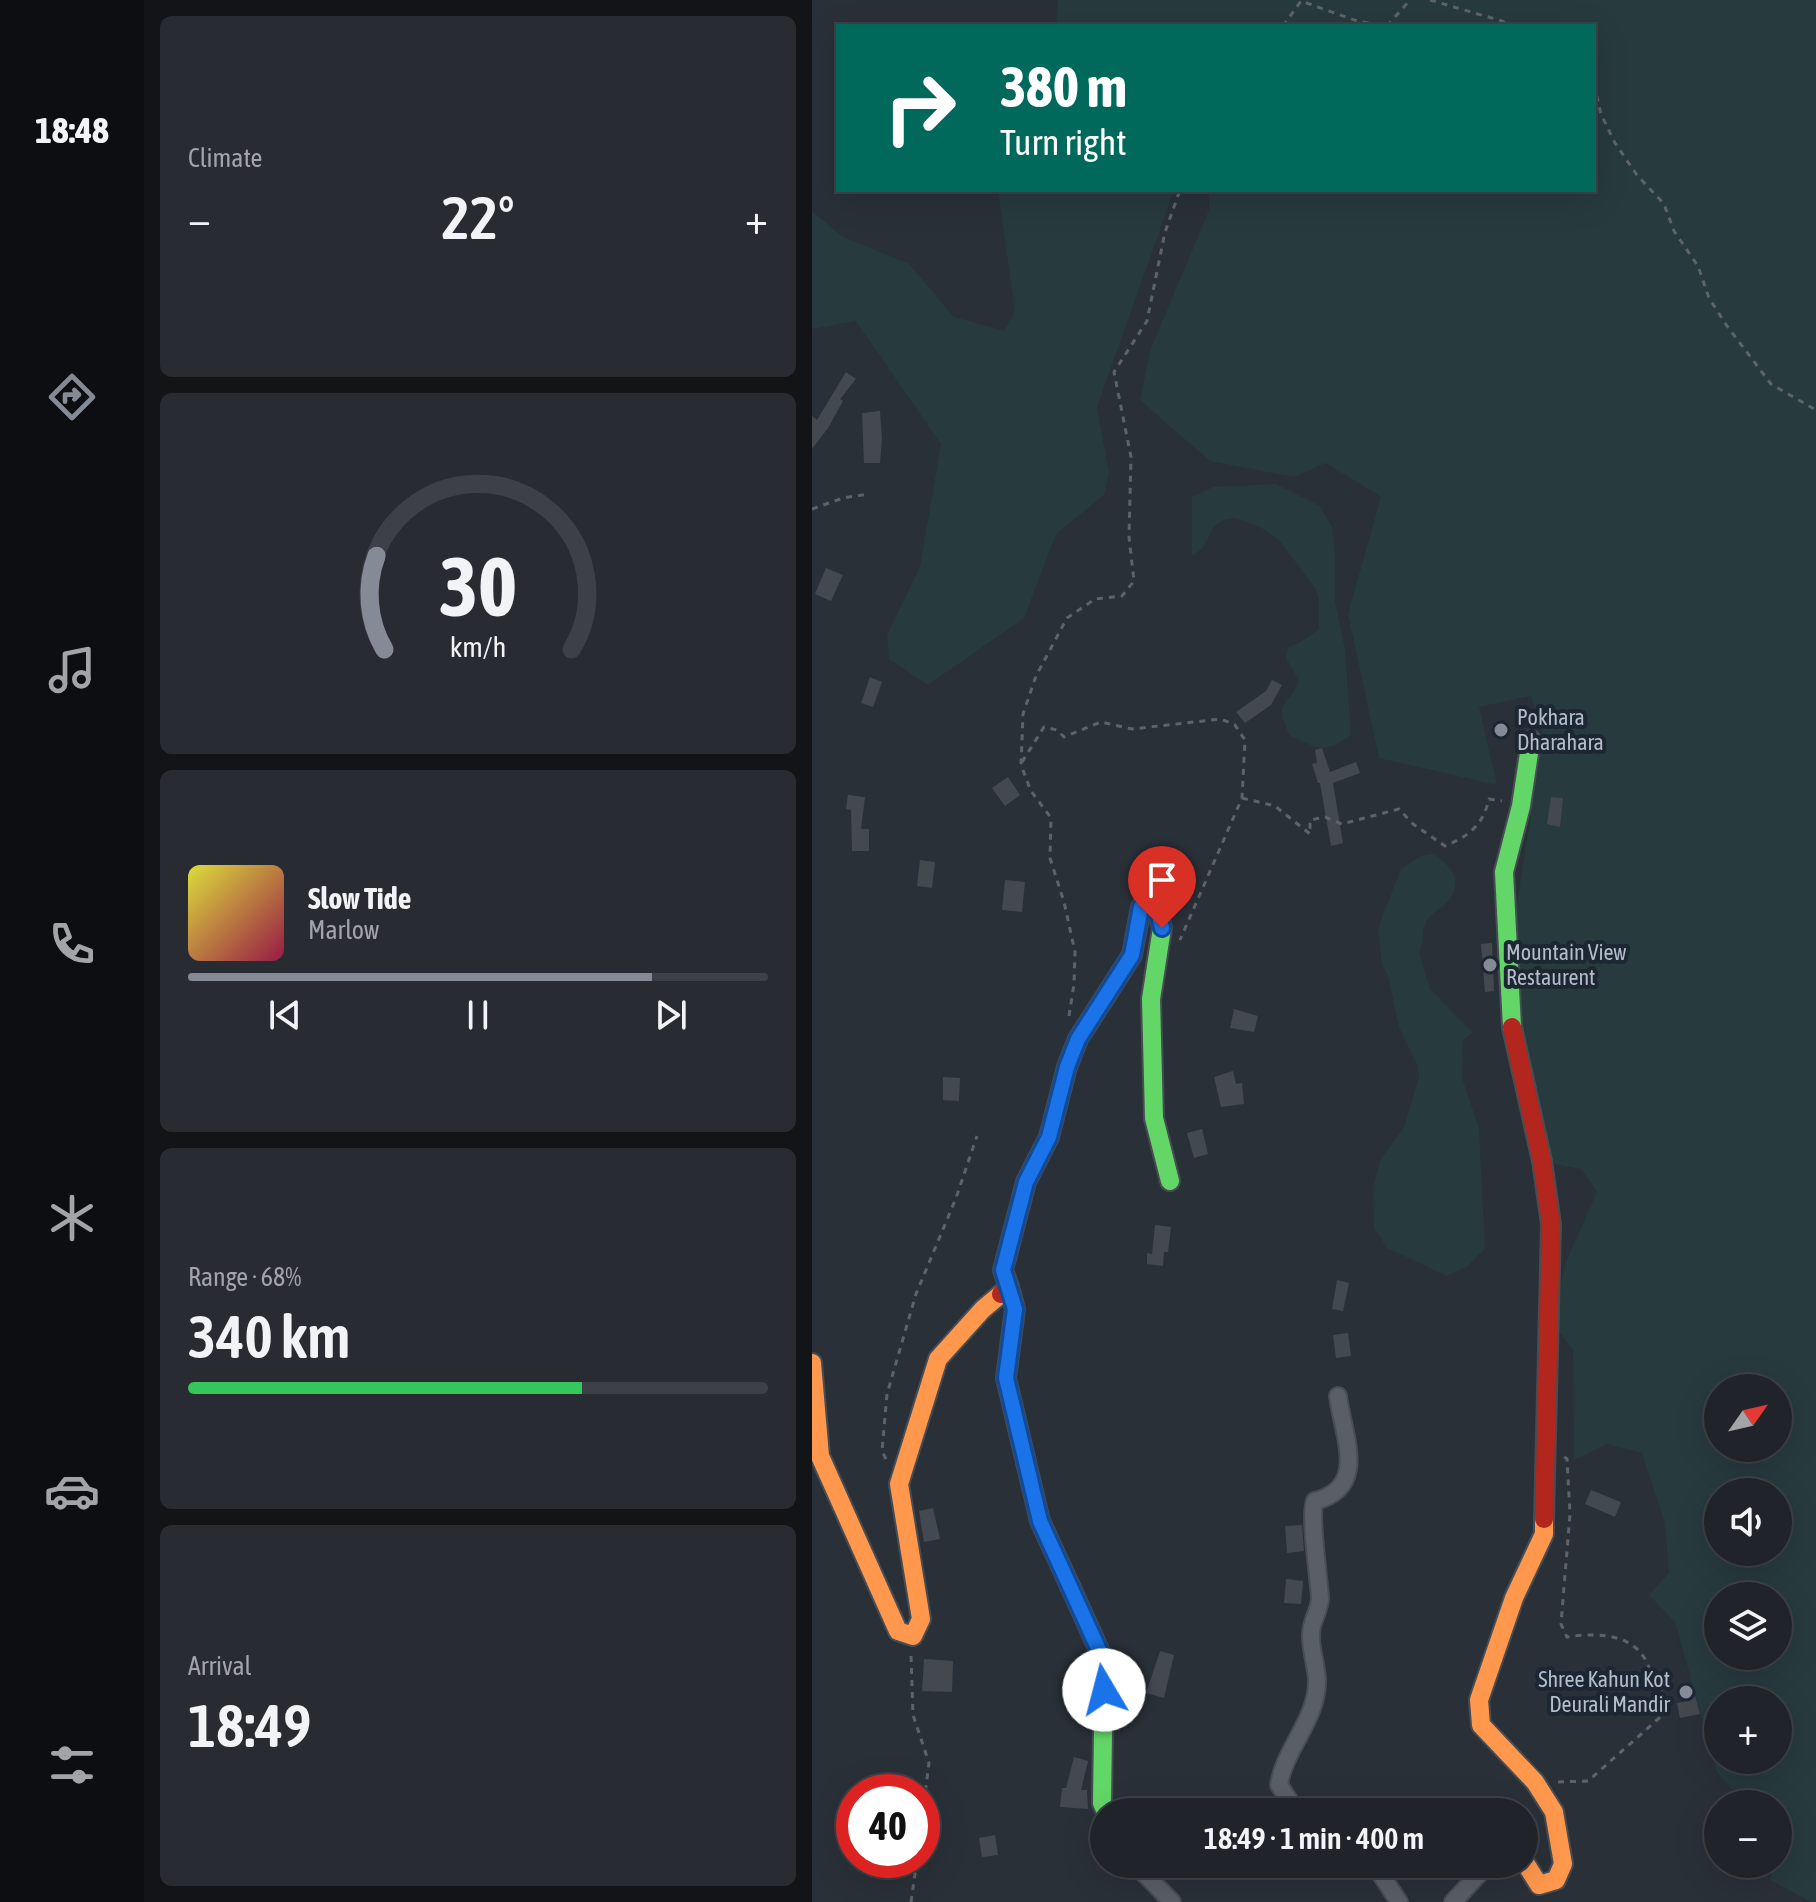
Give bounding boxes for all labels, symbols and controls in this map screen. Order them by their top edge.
text: 380 m [1000,55,1127,119]
icon: right [868,56,972,160]
text: 18:48 [35,109,109,151]
text: Turn right [1000,121,1127,163]
text: Climate [188,143,262,173]
text: 22° [442,183,514,252]
text: − [188,193,211,243]
text: + [745,193,768,243]
icon: directions [44,369,100,425]
text: 30 [439,537,517,633]
text: km/h [450,630,506,663]
icon: music [44,642,100,698]
place label: Pokhara Dharahara [1517,704,1604,755]
marker: Pokhara Dharahara [1492,721,1510,739]
pin [1128,846,1196,928]
icon: arrive [1140,858,1184,902]
text: Slow Tide [308,881,411,915]
text: Marlow [308,915,379,945]
icon: phone [44,916,100,972]
place label: Mountain View Restaurent [1506,939,1626,990]
marker: Mountain View Restaurent [1481,956,1499,974]
icon: previous [263,993,307,1037]
icon: pause [456,993,500,1037]
icon: next [649,993,693,1037]
icon: climate [44,1190,100,1246]
text: Range · 68% [188,1262,301,1292]
text: 340 km [188,1302,350,1371]
north arrow [1704,1374,1792,1462]
map controls [1704,1374,1792,1878]
icon: car [44,1463,100,1519]
button: sound [1704,1478,1792,1566]
button: layers [1704,1582,1792,1670]
position arrow [1062,1648,1146,1732]
text: Arrival [188,1651,252,1681]
place label: Shree Kahun Kot Deurali Mandir [1538,1666,1670,1717]
marker: Shree Kahun Kot Deurali Mandir [1677,1683,1695,1701]
button: + [1704,1686,1792,1774]
text: 18:49 [188,1691,311,1760]
icon: filters [44,1737,100,1793]
speed limit sign: 40 [836,1774,940,1878]
button: − [1704,1790,1792,1878]
text: 18:49 · 1 min · 400 m [1204,1821,1424,1855]

